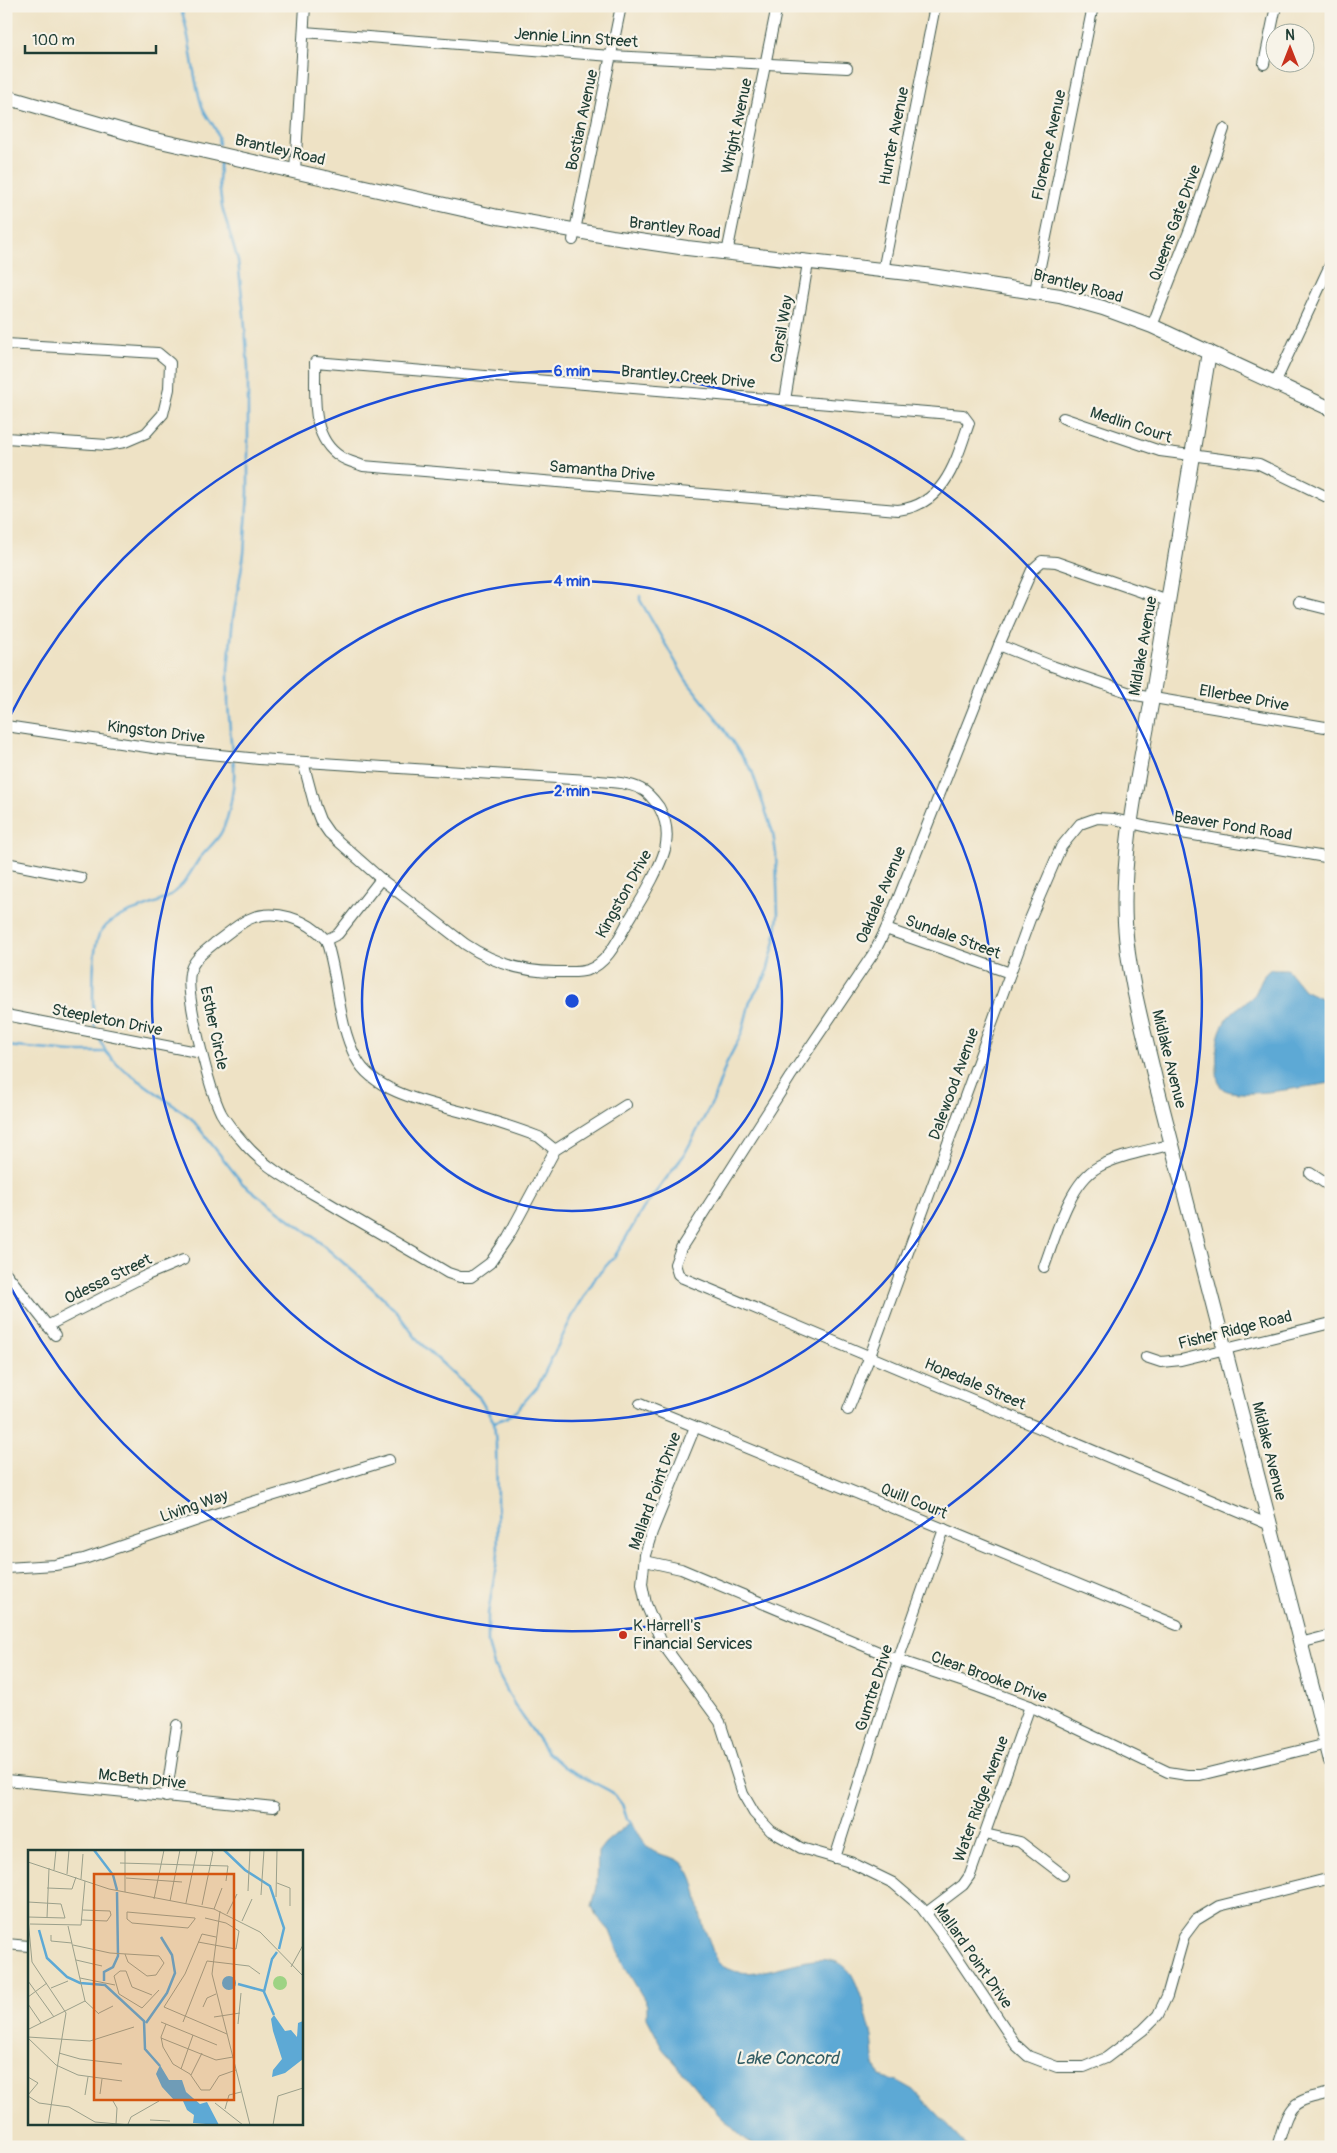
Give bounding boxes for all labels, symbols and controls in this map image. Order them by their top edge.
scale bar [25,22,156,54]
north arrow [1264,22,1314,72]
street label: Jennie Linn Street [513,24,639,52]
text: N [1285,27,1295,44]
text: 100 m [32,31,75,50]
street label: Bostian Avenue [562,68,602,172]
street label: Wright Avenue [717,76,757,176]
street label: Hunter Avenue [875,85,913,187]
street label: Florence Avenue [1027,88,1071,202]
street label: Brantley Road [233,130,327,170]
street label: Queens Gate Drive [1145,162,1205,284]
street label: Brantley Road [628,212,722,244]
street label: Brantley Road [1031,264,1125,308]
street label: Carsil Way [766,294,798,364]
street label: Brantley Creek Drive [620,361,756,393]
text: 6 min [554,362,591,381]
street label: Medlin Court [1088,402,1175,448]
street label: Samantha Drive [548,456,656,486]
text: 4 min [554,572,591,591]
street label: Midlake Avenue [1124,595,1162,697]
street label: Ellerbee Drive [1198,680,1291,716]
street label: Kingston Drive [106,716,206,748]
text: 2 min [554,782,590,801]
street label: Beaver Pond Road [1172,807,1294,845]
street label: Oakdale Avenue [851,843,911,947]
street label: Kingston Drive [591,846,657,942]
street label: Sundale Street [902,910,1004,964]
street label: Esther Circle [195,984,233,1072]
centre of rings [563,992,581,1010]
street label: Steepleton Drive [50,999,164,1041]
street label: Midlake Avenue [1147,1008,1191,1110]
street label: Dalewood Avenue [924,1025,984,1143]
street label: Odessa Street [61,1249,155,1309]
street label: Fisher Ridge Road [1176,1306,1294,1354]
street label: Hopedale Street [921,1354,1029,1415]
street label: Midlake Avenue [1247,1400,1291,1502]
street label: Mallard Point Drive [624,1429,686,1553]
street label: Quill Court [878,1479,951,1524]
street label: Living Way [157,1485,231,1527]
place label: K Harrell's Financial Services [633,1616,752,1654]
marker: K Harrell's Financial Services [617,1629,629,1641]
street label: Gumtre Drive [851,1642,897,1734]
street label: Clear Brooke Drive [928,1647,1050,1707]
street label: Water Ridge Avenue [949,1733,1013,1865]
street label: McBeth Drive [97,1764,187,1794]
inset map [28,1850,302,2126]
street label: Mallard Point Drive [929,1900,1017,2013]
water label: Lake Concord [735,2047,841,2070]

